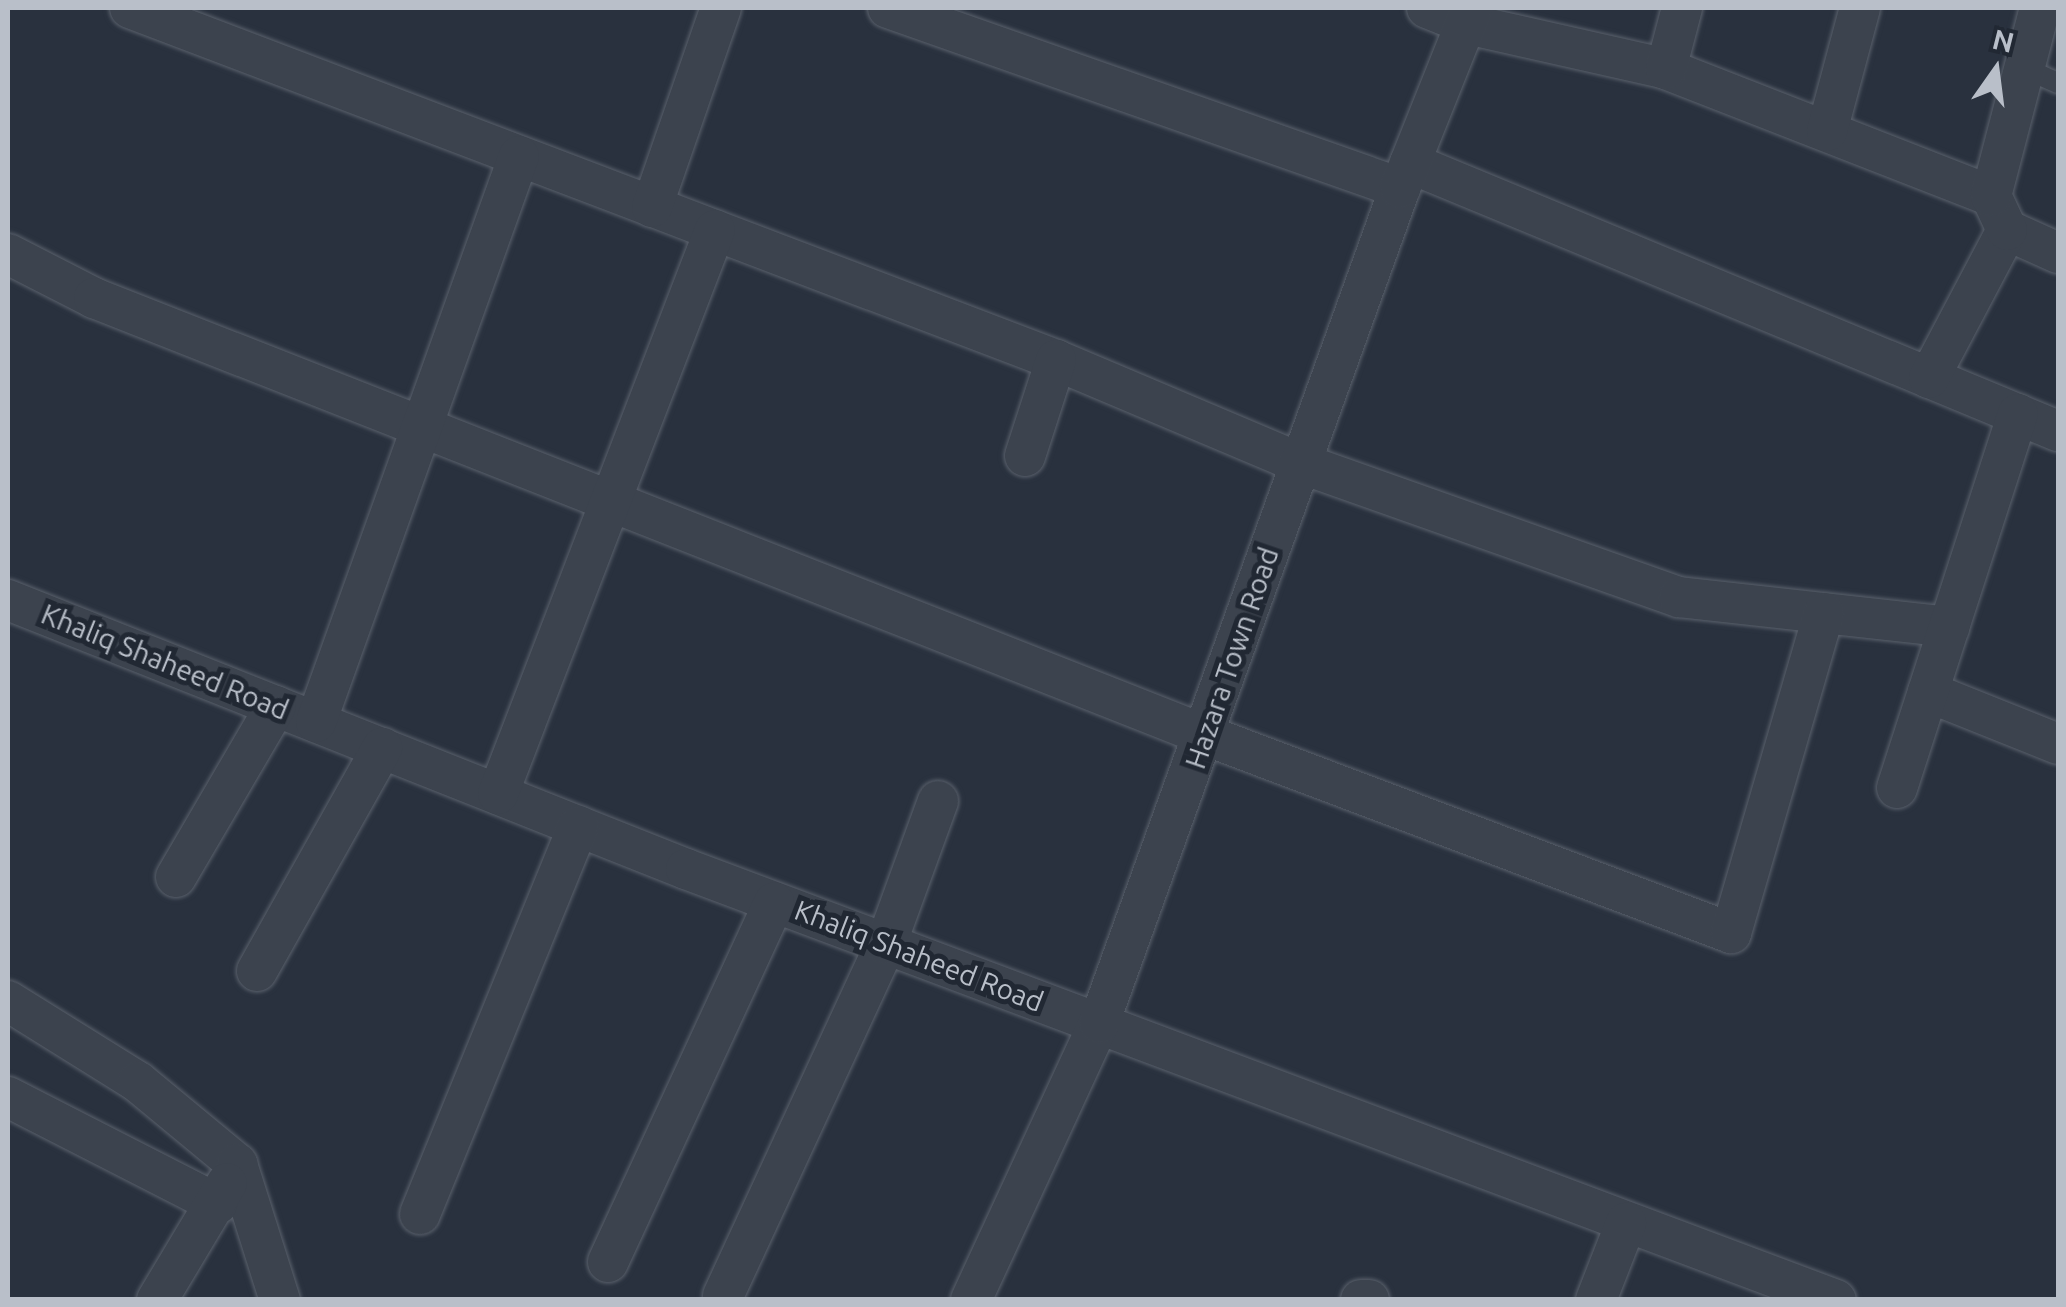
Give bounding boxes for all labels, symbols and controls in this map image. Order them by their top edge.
north arrow [1946,20,2046,120]
text: N [1989,23,2017,58]
street label: Hazara Town Road [1178,543,1286,773]
street label: Khaliq Shaheed Road [36,597,294,727]
street label: Khaliq Shaheed Road [790,893,1048,1019]

